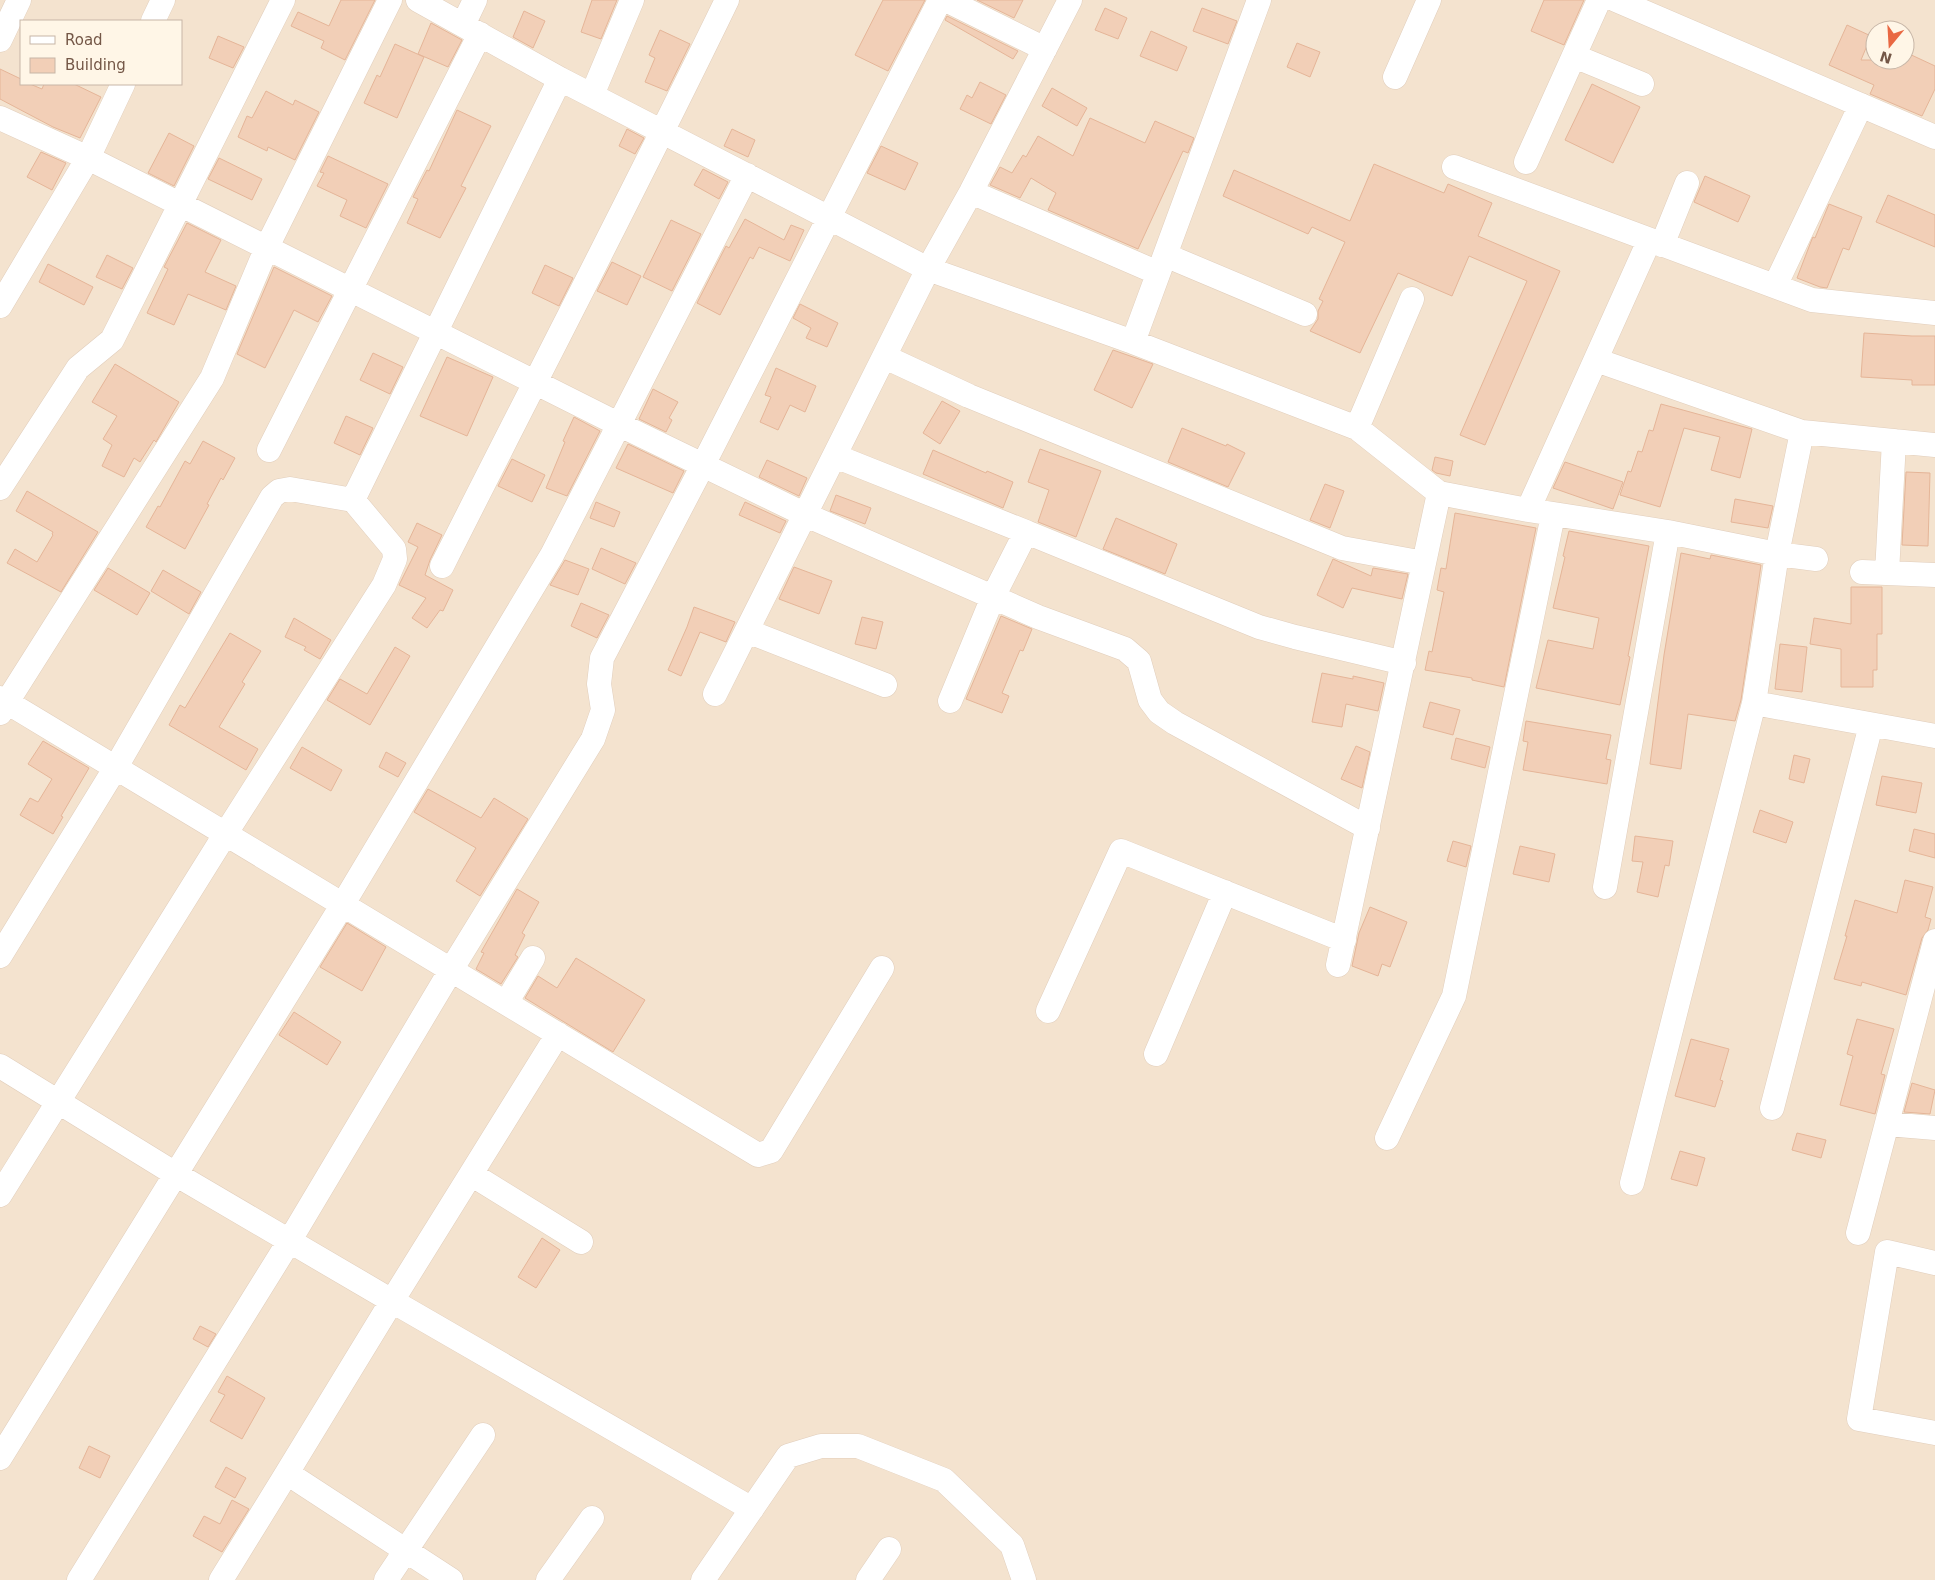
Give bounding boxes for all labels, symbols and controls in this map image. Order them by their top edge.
legend [20,20,182,85]
north arrow [1865,20,1915,70]
text: Road [65,31,103,49]
text: N [1878,48,1894,67]
text: Building [65,56,126,74]

